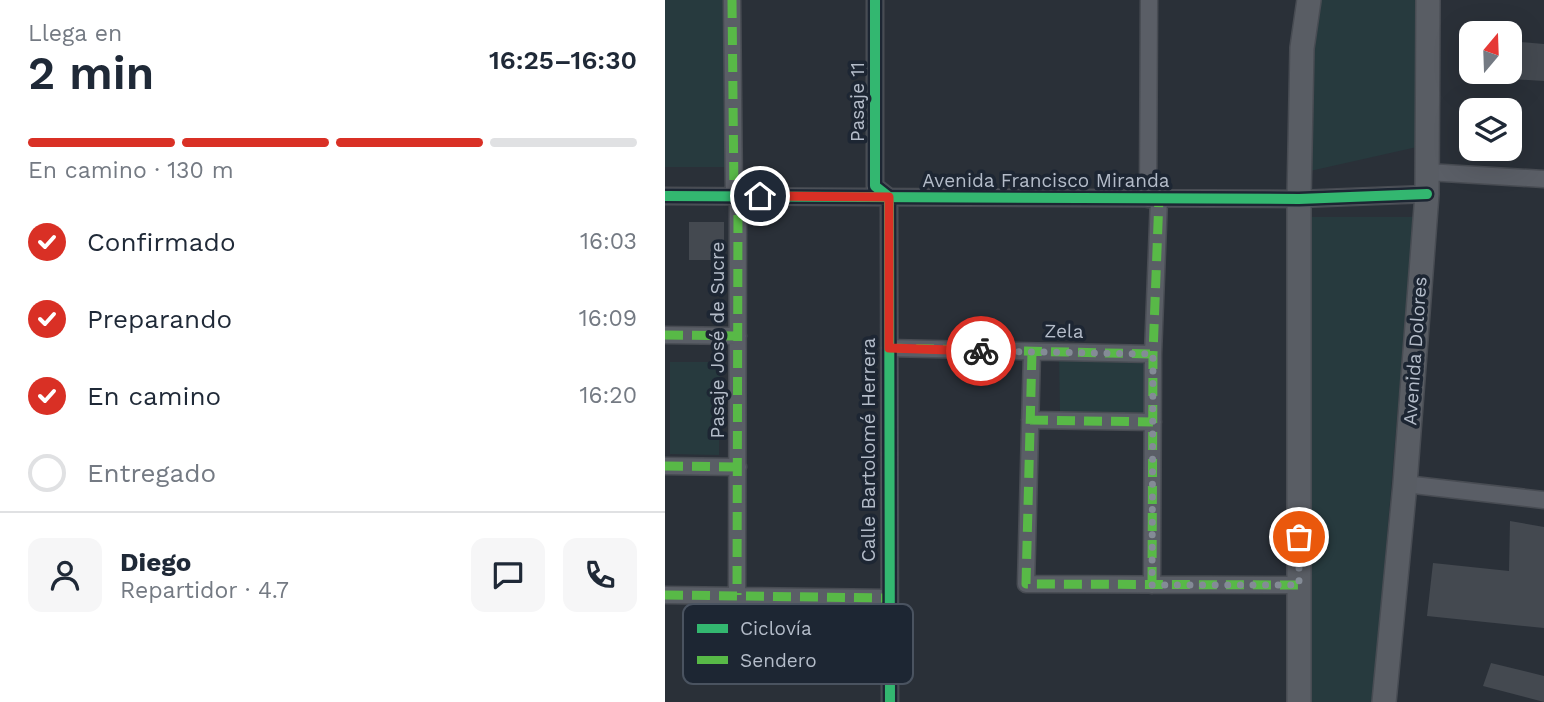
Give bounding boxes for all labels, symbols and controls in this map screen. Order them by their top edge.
text: Llega en [28,20,122,47]
north arrow [1459,21,1523,84]
map controls [1459,21,1522,161]
text: 16:25–16:30 [489,45,637,75]
text: 2 min [28,46,154,100]
street label: Pasaje 11 [846,62,869,142]
button: layers [1459,98,1522,161]
text: En camino · 130 m [28,157,234,184]
pin [730,166,790,226]
street label: Avenida Francisco Miranda [922,169,1170,192]
icon: home [741,177,779,215]
icon: check [28,223,66,261]
text: Confirmado [87,227,236,257]
text: 16:03 [580,228,637,255]
street label: Pasaje José de Sucre [706,242,729,438]
street label: Avenida Dolores [1398,276,1432,426]
icon: check [28,300,66,338]
text: Preparando [87,304,232,334]
text: 16:09 [579,305,637,332]
courier [946,316,1016,386]
street label: Zela [1044,319,1084,343]
icon: bike [962,332,1000,370]
street label: Calle Bartolomé Herrera [857,338,880,562]
icon: check [28,377,66,415]
text: En camino [87,381,221,411]
text: 16:20 [580,382,637,409]
text: Entregado [87,458,216,488]
pin [1269,507,1329,567]
icon: bag [1280,518,1318,556]
button: person [28,538,102,612]
button: chat [471,538,545,612]
button: phone [563,538,637,612]
text: Diego [120,547,191,577]
text: Repartidor · 4.7 [120,577,289,604]
legend [683,604,913,684]
text: Ciclovía [740,617,812,640]
text: Sendero [740,649,817,672]

